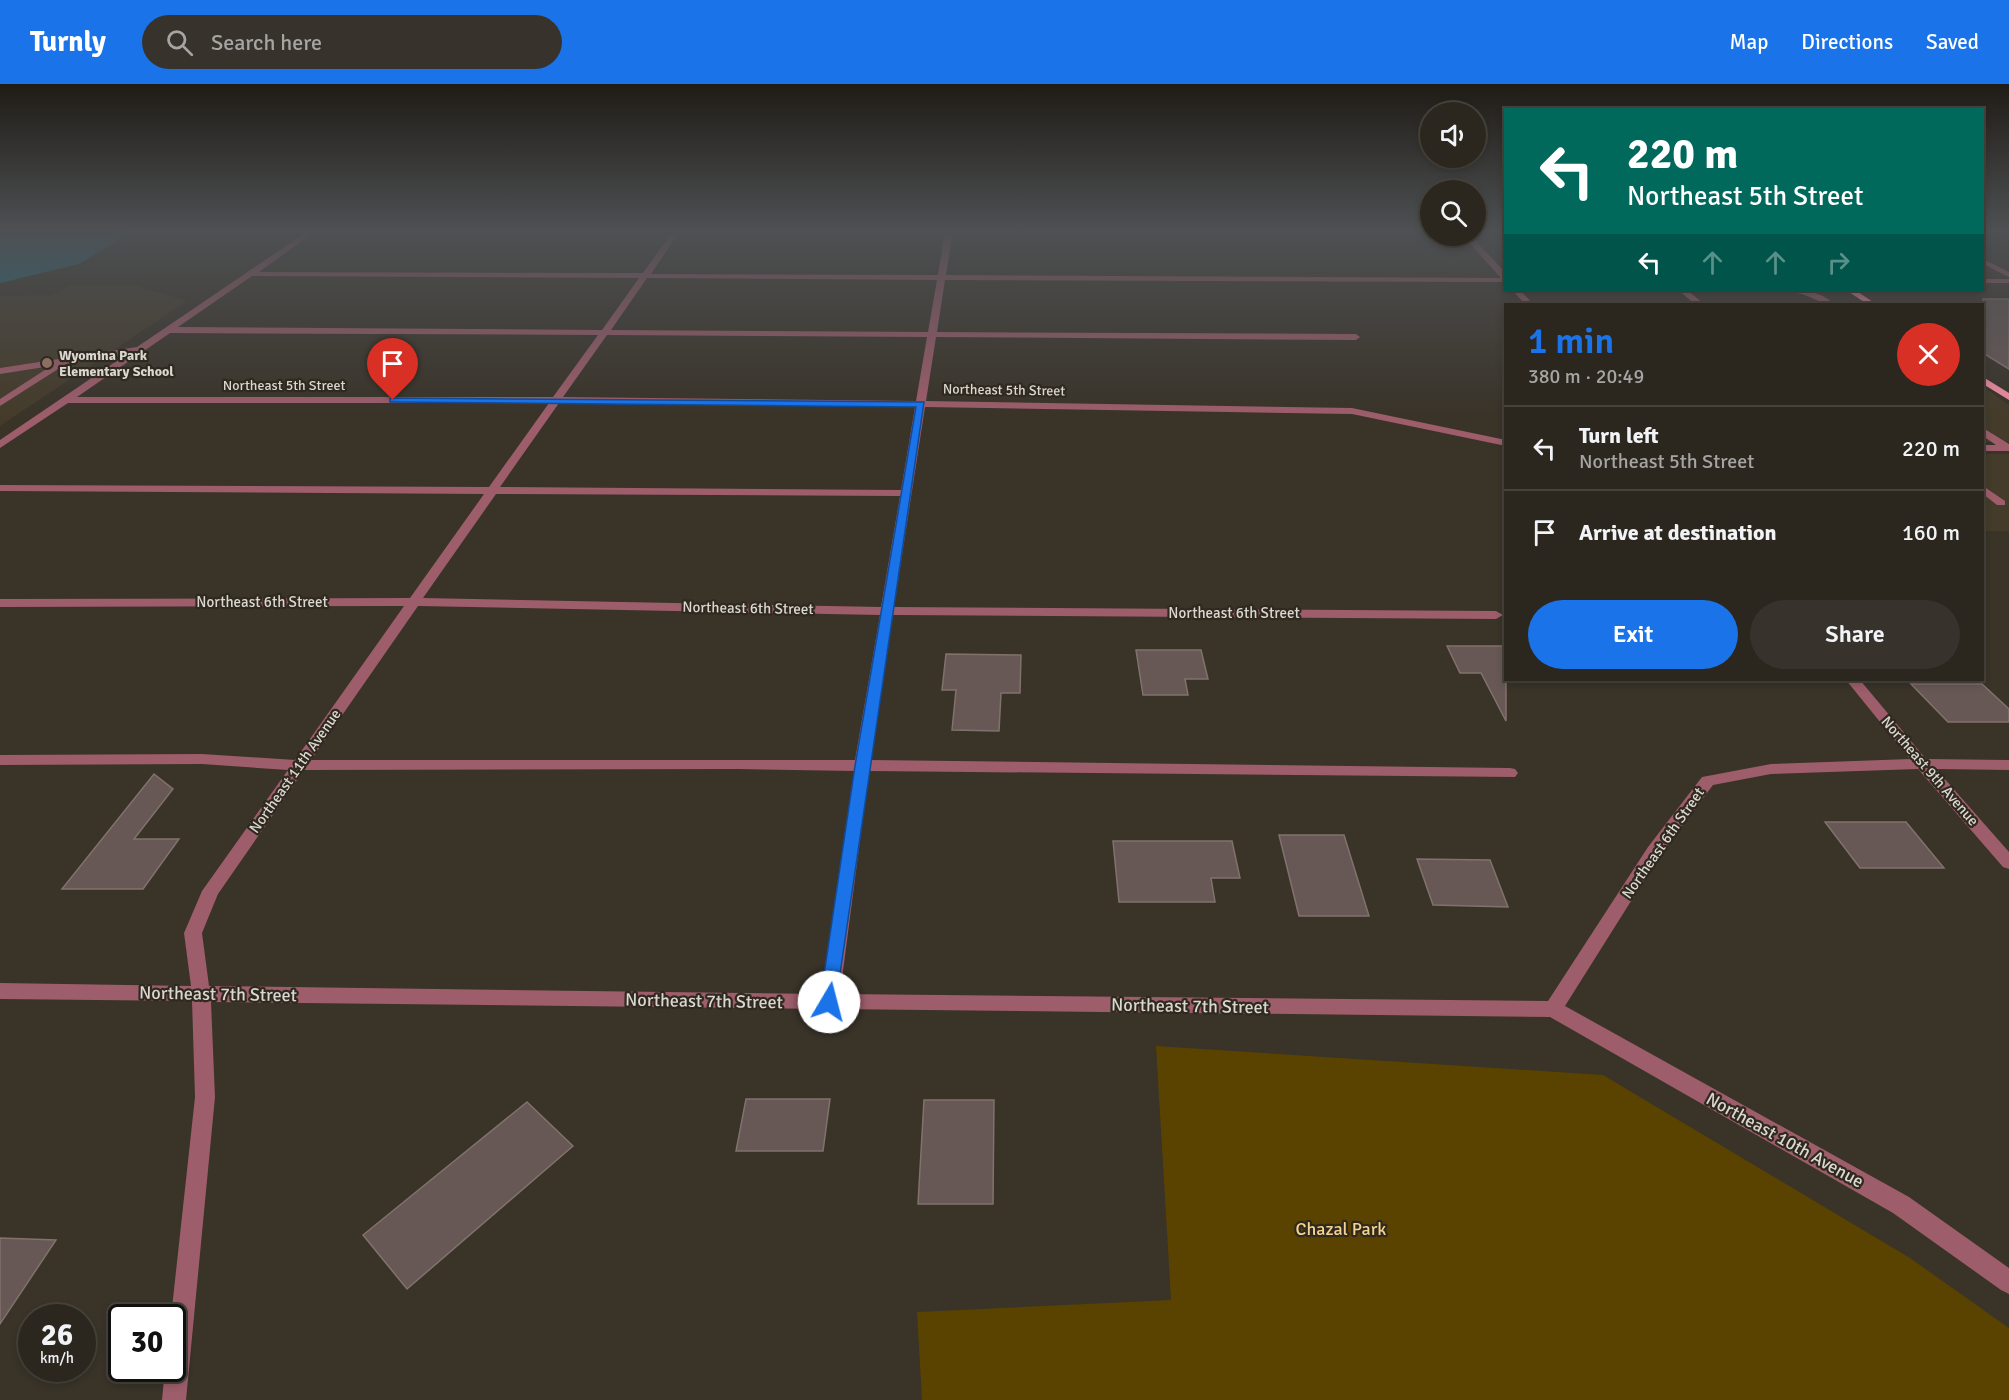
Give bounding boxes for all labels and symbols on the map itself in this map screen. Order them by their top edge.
pin [367,338,418,400]
place label: Wyomina Park Elementary School [59,347,174,380]
marker: Wyomina Park Elementary School [40,356,54,370]
street label: Northeast 5th Street [223,377,345,394]
street label: Northeast 5th Street [943,380,1066,400]
street label: Northeast 6th Street [196,593,328,611]
street label: Northeast 6th Street [682,598,814,618]
street label: Northeast 6th Street [1168,604,1300,622]
street label: Northeast 11th Avenue [245,706,345,836]
street label: Northeast 9th Avenue [1878,713,1982,829]
street label: Northeast 6th Street [1618,784,1708,902]
position arrow [797,970,861,1034]
street label: Northeast 7th Street [139,982,297,1006]
street label: Northeast 7th Street [625,989,783,1013]
street label: Northeast 7th Street [1111,994,1269,1018]
street label: Northeast 10th Avenue [1702,1088,1868,1192]
park label: Chazal Park [1296,1218,1386,1240]
speed limit sign: 30 [108,1304,186,1382]

